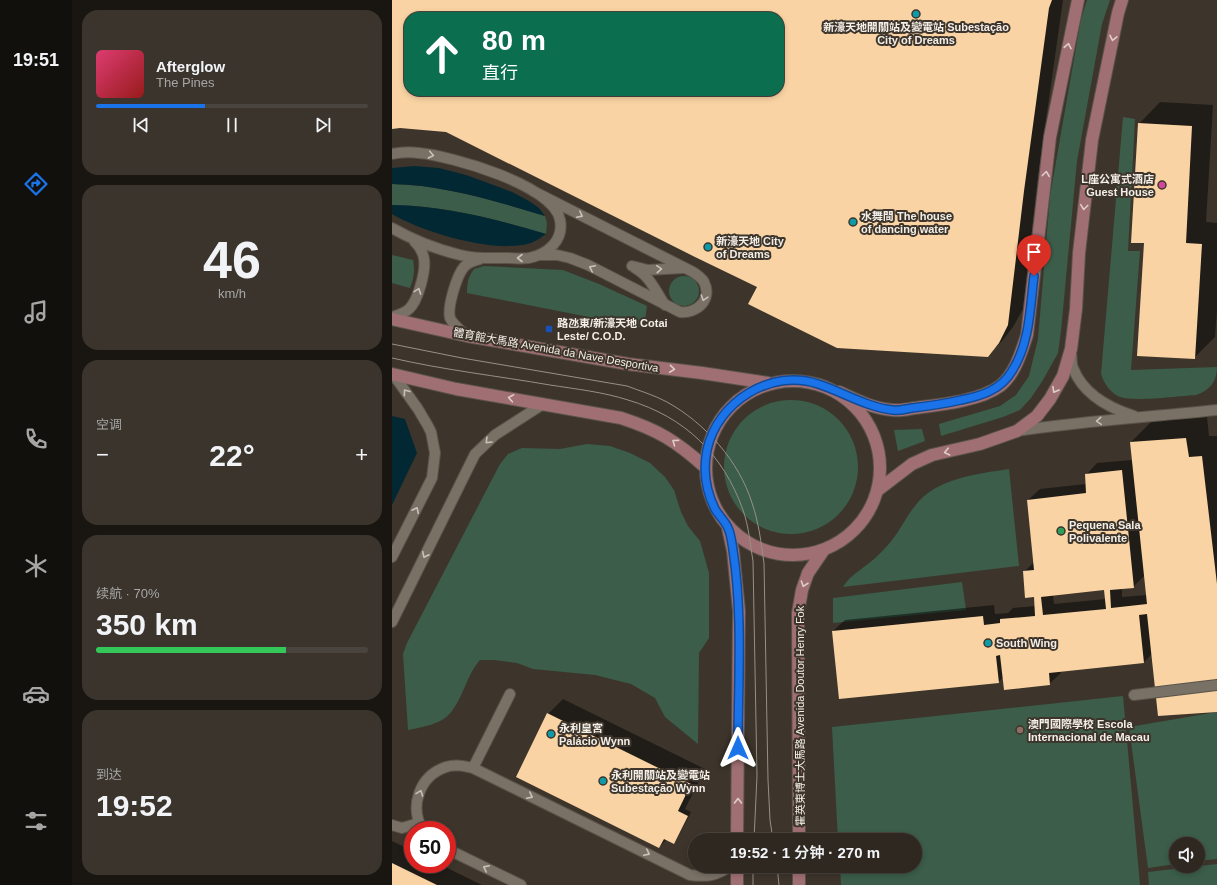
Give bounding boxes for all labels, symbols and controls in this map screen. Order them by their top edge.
marker: 新濠天地開關站及變電站 Subestação City of Dreams [911,9,921,19]
place label: 新濠天地開關站及變電站 Subestação City of Dreams [823,21,1009,46]
text: 80 m [482,25,546,56]
icon: ahead [416,28,468,80]
one-way arrow [1109,35,1117,41]
one-way arrow [1064,43,1072,49]
text: 19:51 [13,50,59,70]
text: Afterglow [156,58,225,75]
text: 直行 [482,63,518,83]
text: The Pines [156,75,215,90]
icon: previous [130,114,152,136]
icon: pause [221,114,243,136]
icon: next [312,114,334,136]
one-way arrow [428,151,434,159]
icon: directions [22,170,50,198]
one-way arrow [1041,171,1050,177]
place label: L座公寓式酒店 Guest House [1081,173,1154,198]
marker: L座公寓式酒店 Guest House [1157,180,1167,190]
one-way arrow [1080,204,1089,210]
one-way arrow [576,210,584,218]
place label: 水舞間 The house of dancing water [861,210,952,235]
marker: 水舞間 The house of dancing water [848,217,858,227]
text: 46 [203,231,261,289]
place label: 新濠天地 City of Dreams [716,235,785,260]
pin [1017,235,1051,276]
icon: arrive [1023,241,1045,263]
marker: 新濠天地 City of Dreams [703,242,713,252]
one-way arrow [517,254,523,262]
one-way arrow [656,264,662,273]
one-way arrow [589,265,597,273]
text: km/h [218,286,246,301]
one-way arrow [413,288,422,295]
one-way arrow [700,294,709,301]
icon: music [22,298,50,326]
place label: 路氹東/新濠天地 Cotai Leste/ C.O.D. [557,317,668,342]
marker: 路氹東/新濠天地 Cotai Leste/ C.O.D. [544,324,554,334]
street label: 體育館大馬路 Avenida da Nave Desportiva [452,326,660,374]
one-way arrow [669,364,675,373]
one-way arrow [1053,385,1060,393]
one-way arrow [403,389,410,396]
one-way arrow [507,395,514,403]
one-way arrow [1096,416,1102,425]
text: 空调 [96,417,122,432]
icon: phone [22,425,50,453]
one-way arrow [485,436,493,444]
text: 22° [209,439,255,472]
one-way arrow [673,440,680,447]
text: − [96,442,109,467]
text: + [355,442,368,467]
one-way arrow [944,447,951,455]
one-way arrow [411,507,419,514]
place label: Pequena Sala Polivalente [1069,519,1141,544]
marker: Pequena Sala Polivalente [1056,526,1066,536]
one-way arrow [422,550,430,558]
icon: climate [22,552,50,580]
one-way arrow [801,581,809,588]
text: 续航 · 70% [96,586,160,601]
street label: 霍英東博士大馬路 Avenida Doutor Henry Fok [794,605,806,826]
text: 350 km [96,608,198,641]
place label: South Wing [996,637,1057,649]
marker: South Wing [983,638,993,648]
icon: car [22,680,50,708]
place label: 澳門國際學校 Escola Internacional de Macau [1028,718,1150,743]
place label: 永利皇宮 Palácio Wynn [559,722,631,747]
marker: 澳門國際學校 Escola Internacional de Macau [1015,725,1025,735]
position arrow [717,727,759,769]
marker: 永利皇宮 Palácio Wynn [546,729,556,739]
text: 到达 [96,767,122,782]
place label: 永利開關站及變電站 Subestação Wynn [611,769,710,794]
marker: 永利開關站及變電站 Subestação Wynn [598,776,608,786]
text: 19:52 [96,789,173,822]
one-way arrow [415,790,423,797]
one-way arrow [526,791,533,799]
one-way arrow [734,798,742,804]
icon: filters [22,807,50,835]
speed limit sign: 50 [404,821,456,873]
map controls [1169,837,1205,873]
button: sound [1169,837,1205,873]
text: 19:52 · 1 分钟 · 270 m [730,844,880,861]
one-way arrow [642,848,650,856]
one-way arrow [482,865,490,873]

